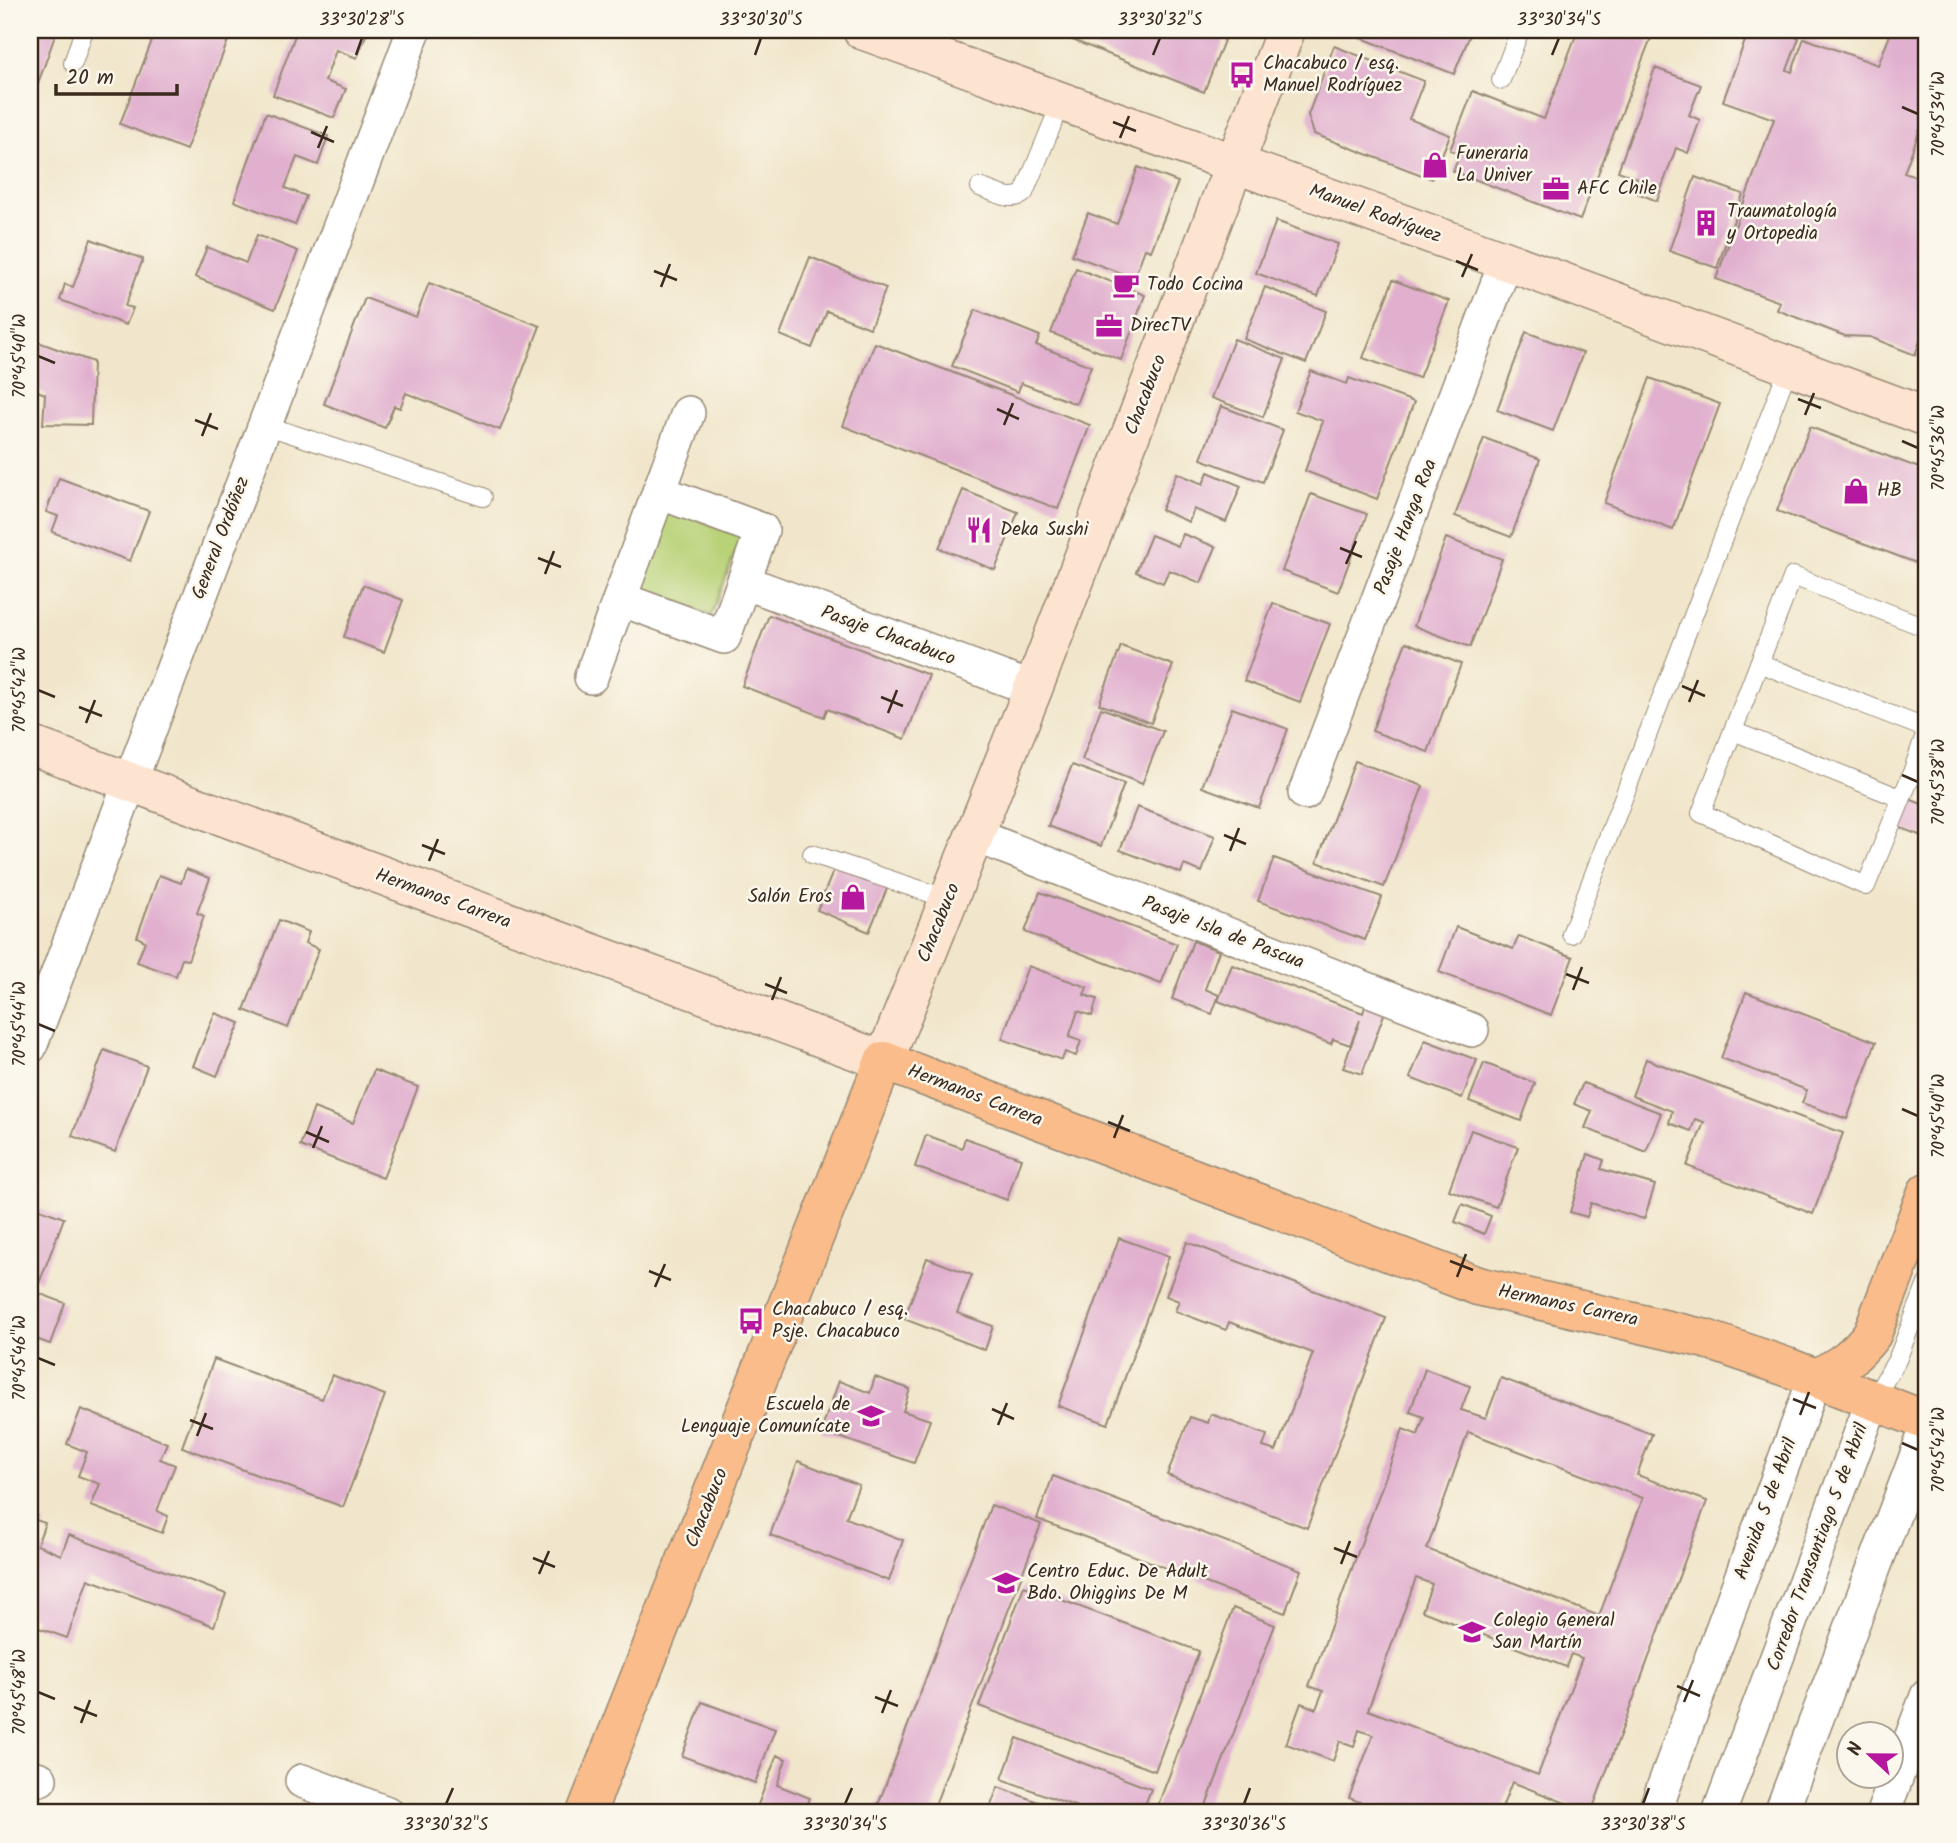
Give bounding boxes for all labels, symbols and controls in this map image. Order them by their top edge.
text: 33°30'28"S [319,6,405,35]
text: 33°30'30"S [719,6,803,35]
text: 33°30'32"S [1118,6,1203,35]
text: 33°30'34"S [1517,6,1602,35]
place label: Chacabuco / esq. Manuel Rodríguez [1263,49,1402,101]
scale bar [56,52,177,96]
bus stop icon: Chacabuco / esq. Manuel Rodríguez [1227,60,1257,90]
text: 20 m [66,62,114,95]
text: 70°45'34"W [1925,71,1954,157]
place label: Funeraria La Univer [1456,139,1533,191]
shop icon: Funeraria La Univer [1420,150,1450,180]
office icon: AFC Chile [1541,174,1571,204]
place label: AFC Chile [1577,174,1657,204]
street label: Manuel Rodríguez [1305,176,1445,252]
place label: Traumatología y Ortopedia [1726,197,1837,249]
building icon: Traumatología y Ortopedia [1691,208,1721,238]
cafe icon: Todo Cocina [1111,270,1141,300]
place label: Todo Cocina [1147,270,1243,300]
office icon: DirecTV [1094,311,1124,341]
place label: DirecTV [1130,311,1192,341]
text: 70°45'40"W [6,314,35,398]
street label: Chacabuco [1117,350,1175,440]
text: 70°45'36"W [1925,405,1954,491]
street label: Pasaje Hanga Roa [1366,455,1446,599]
street label: General Ordóñez [184,472,258,604]
shop icon: HB [1841,476,1871,506]
place label: HB [1877,476,1902,506]
restaurant icon: Deka Sushi [964,515,994,545]
place label: Deka Sushi [1000,515,1090,545]
street label: Pasaje Chacabuco [817,598,959,674]
text: 70°45'42"W [6,647,35,733]
text: 70°45'38"W [1925,739,1954,825]
street label: Hermanos Carrera [371,861,515,937]
street label: Chacabuco [909,878,969,968]
place label: Salón Eros [748,882,832,912]
shop icon: Salón Eros [838,882,868,912]
street label: Pasaje Isla de Pascua [1137,888,1309,978]
text: 70°45'44"W [6,981,35,1067]
street label: Hermanos Carrera [903,1056,1047,1136]
text: 70°45'40"W [1925,1074,1954,1158]
street label: Hermanos Carrera [1495,1276,1641,1336]
place label: Chacabuco / esq. Psje. Chacabuco [772,1295,908,1347]
bus stop icon: Chacabuco / esq. Psje. Chacabuco [736,1306,766,1336]
text: 70°45'46"W [6,1315,35,1401]
place label: Escuela de Lenguaje Comunícate [681,1390,850,1442]
school or university icon: Escuela de Lenguaje Comunícate [856,1401,886,1431]
text: 70°45'42"W [1925,1407,1954,1493]
street label: Corredor Transantiago 5 de Abril [1759,1418,1877,1675]
street label: Avenida 5 de Abril [1726,1433,1806,1584]
street label: Chacabuco [677,1463,737,1553]
place label: Centro Educ. De Adult Bdo. Ohiggins De M [1027,1557,1208,1609]
school or university icon: Centro Educ. De Adult Bdo. Ohiggins De M [991,1568,1021,1598]
place label: Colegio General San Martín [1493,1606,1615,1658]
school or university icon: Colegio General San Martín [1457,1617,1487,1647]
text: 70°45'48"W [6,1649,35,1735]
north arrow [1834,1720,1904,1790]
text: N [1840,1738,1872,1761]
text: 33°30'32"S [404,1811,489,1840]
text: 33°30'34"S [803,1811,888,1840]
text: 33°30'36"S [1202,1811,1287,1840]
text: 33°30'38"S [1600,1811,1686,1840]

